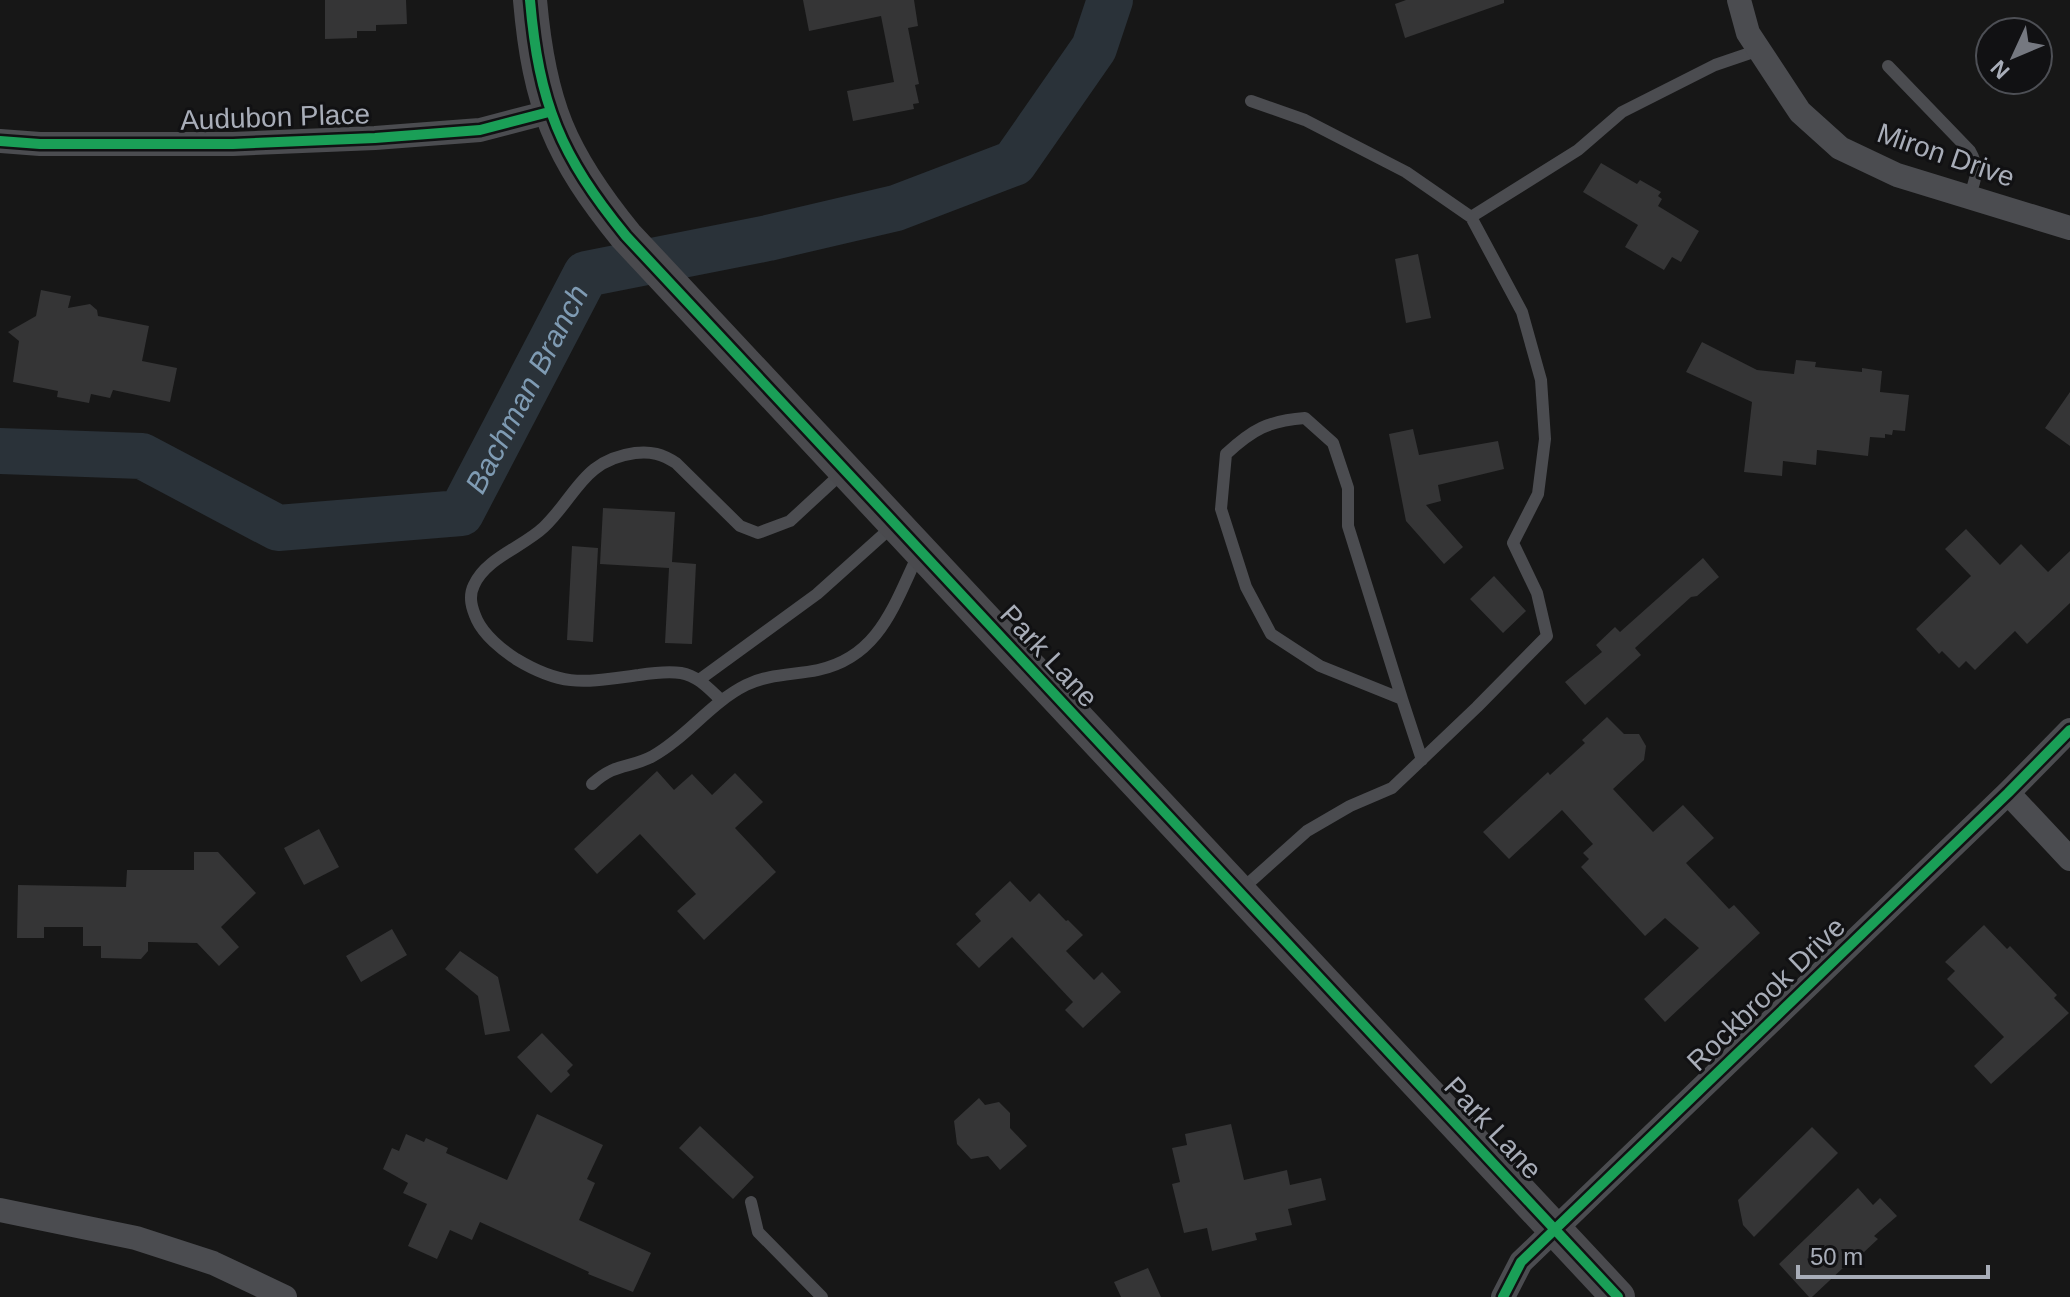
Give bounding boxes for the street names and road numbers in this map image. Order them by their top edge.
street label: Audubon Place [180,98,370,136]
street label: Miron Drive [1873,117,2019,193]
street label: Park Lane [994,599,1104,713]
street label: Rockbrook Drive [1681,911,1851,1077]
street label: Park Lane [1438,1071,1548,1185]

